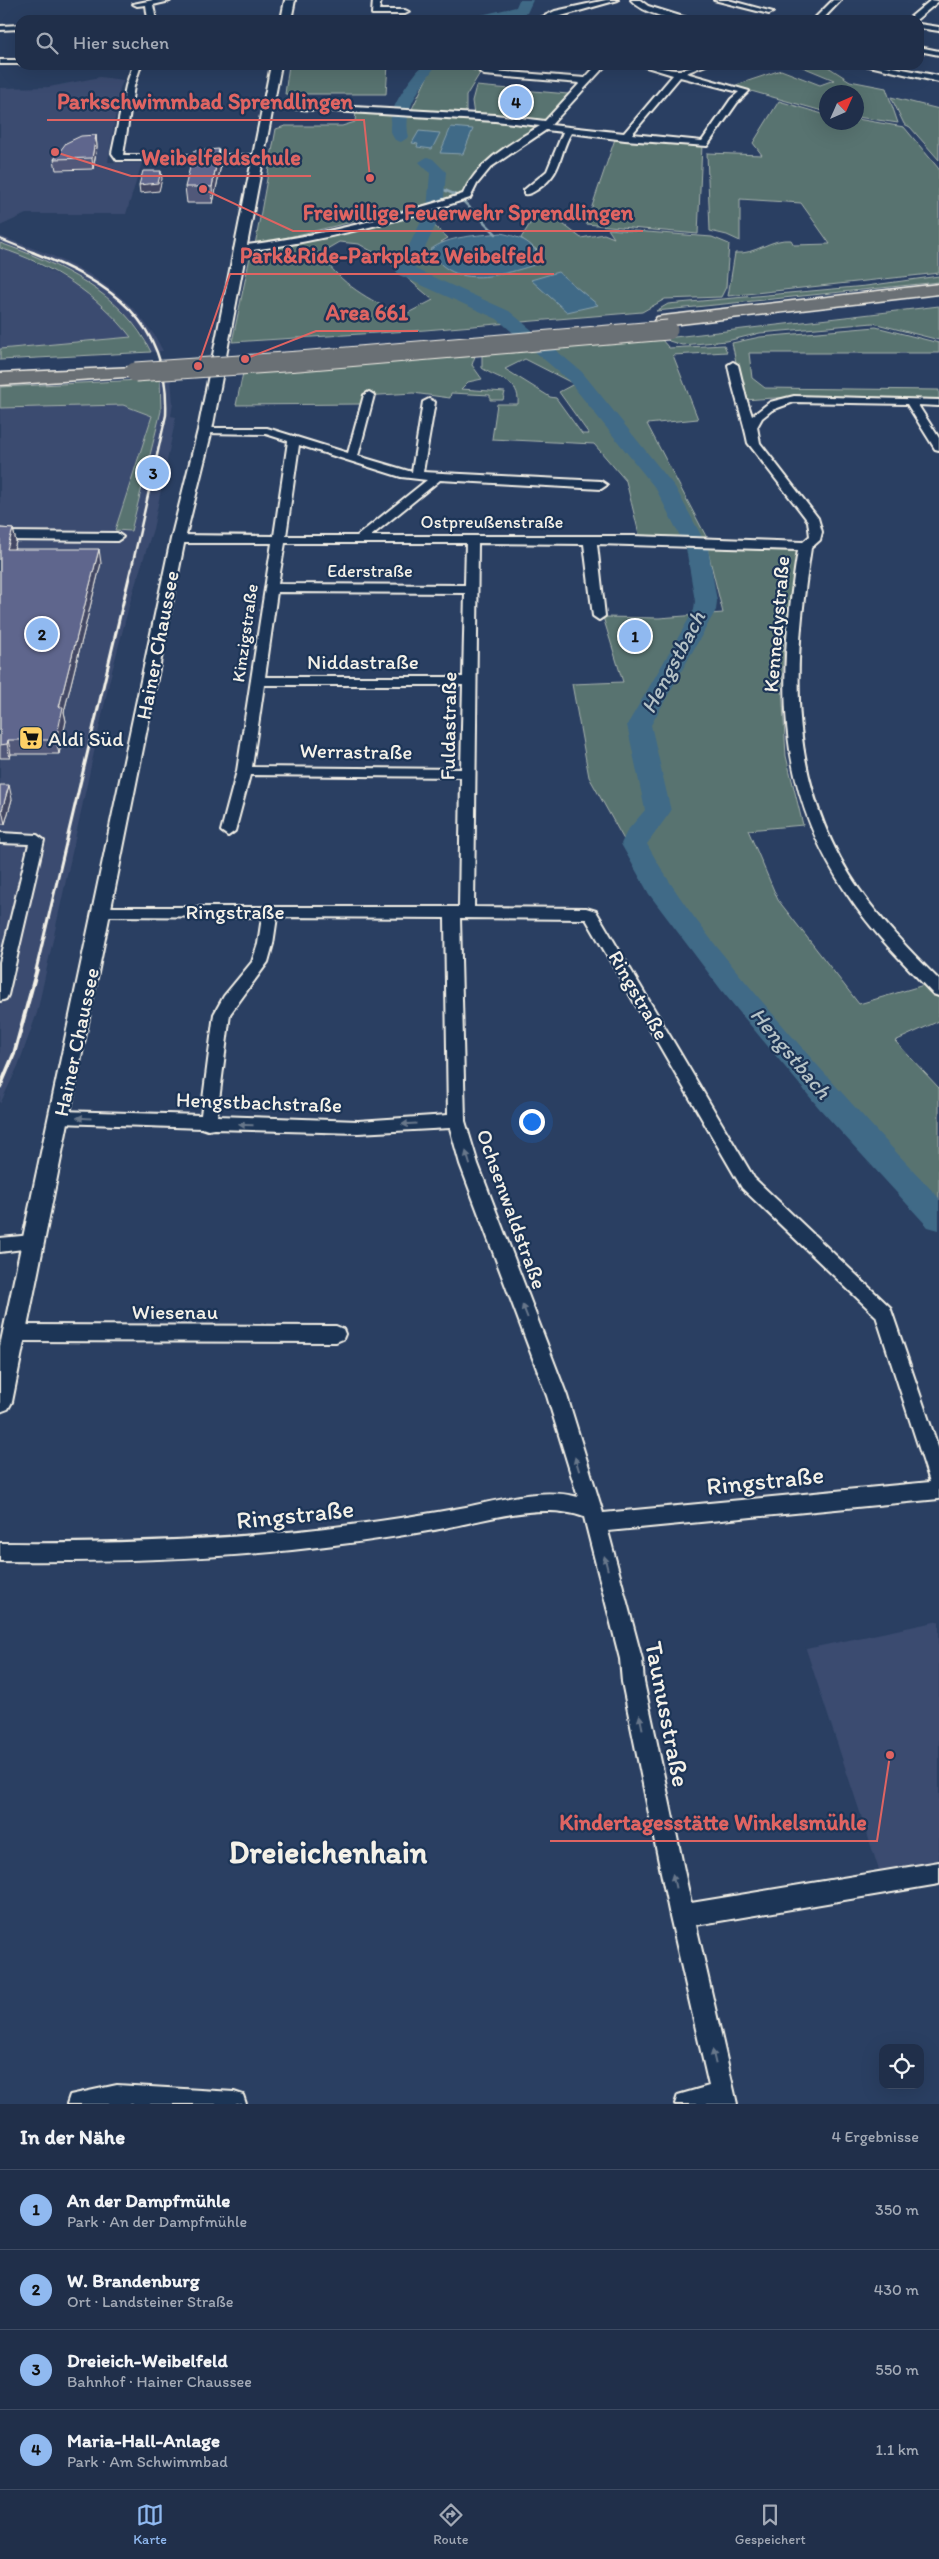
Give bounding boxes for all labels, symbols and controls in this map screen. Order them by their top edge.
search box [15,15,924,70]
icon: search [33,29,61,57]
text: Hier suchen [73,31,169,54]
callout: Parkschwimmbad Sprendlingen [47,83,364,120]
pin: 4 [500,83,532,121]
north arrow [819,85,864,130]
text: Parkschwimmbad Sprendlingen [57,88,354,115]
callout: Weibelfeldschule [131,139,311,176]
text: Weibelfeldschule [141,144,301,171]
callout: Freiwillige Feuerwehr Sprendlingen [293,194,643,231]
text: Freiwillige Feuerwehr Sprendlingen [303,199,634,226]
callout: Park&Ride-Parkplatz Weibelfeld [230,237,554,274]
text: Park&Ride-Parkplatz Weibelfeld [240,242,545,269]
callout: Area 661 [316,294,418,331]
text: Area 661 [325,299,409,326]
pin: 3 [137,454,169,492]
street label: Ostpreußenstraße [421,511,563,533]
street label: Kennedystraße [758,555,794,693]
street label: Ederstraße [327,560,413,582]
street label: Hainer Chaussee [130,568,184,722]
street label: Kinzigstraße [227,582,263,684]
water label: Hengstbach [635,606,711,718]
pin: 2 [26,615,58,653]
pin: 1 [619,617,651,655]
street label: Niddastraße [307,649,419,674]
street label: Fuldastraße [435,671,461,781]
supermarket icon: Aldi Süd [18,725,44,751]
place label: Aldi Süd [48,726,124,751]
street label: Werrastraße [299,738,413,764]
street label: Ringstraße [185,899,285,924]
street label: Ringstraße [603,946,675,1044]
street label: Hainer Chaussee [48,965,104,1119]
water label: Hengstbach [745,1001,837,1105]
street label: Hengstbachstraße [176,1087,342,1117]
your location [519,1109,545,1135]
one-way arrow [76,1114,92,1122]
one-way arrow [238,1120,254,1128]
one-way arrow [400,1120,416,1128]
street label: Ochsenwaldstraße [471,1126,553,1292]
one-way arrow [463,1151,471,1166]
street label: Wiesenau [132,1299,218,1324]
one-way arrow [520,1303,528,1318]
one-way arrow [573,1457,581,1472]
street label: Ringstraße [705,1459,825,1501]
street label: Ringstraße [235,1493,355,1535]
one-way arrow [602,1556,610,1571]
street label: Taunusstraße [639,1639,697,1789]
one-way arrow [637,1714,645,1729]
callout: Kindertagesstätte Winkelsmühle [550,1804,877,1841]
text: Kindertagesstätte Winkelsmühle [559,1809,867,1836]
district label: Dreieichenhain [229,1834,428,1871]
one-way arrow [670,1872,678,1888]
map controls [879,2044,924,2089]
button: locate [879,2044,924,2089]
one-way arrow [710,2049,718,2064]
text: In der Nähe [20,2124,125,2149]
text: 4 Ergebnisse [831,2127,919,2146]
text: An der Dampfmühle [67,2189,230,2212]
text: 1 [32,2200,40,2219]
text: 350 m [875,2200,919,2219]
text: Park · An der Dampfmühle [67,2212,247,2231]
text: W. Brandenburg [67,2269,200,2292]
text: 2 [32,2280,40,2299]
text: 430 m [874,2280,919,2299]
text: Ort · Landsteiner Straße [67,2292,233,2311]
text: Dreieich-Weibelfeld [67,2349,228,2372]
text: 3 [32,2360,40,2379]
text: 550 m [875,2360,919,2379]
text: Bahnhof · Hainer Chaussee [67,2372,252,2391]
text: Maria-Hall-Anlage [67,2429,220,2452]
text: 4 [31,2440,41,2459]
text: 1.1 km [875,2440,919,2459]
text: Park · Am Schwimmbad [67,2452,228,2471]
tab: Karte [133,2501,167,2548]
tab: Route [433,2501,468,2548]
tab: Gespeichert [735,2501,806,2548]

